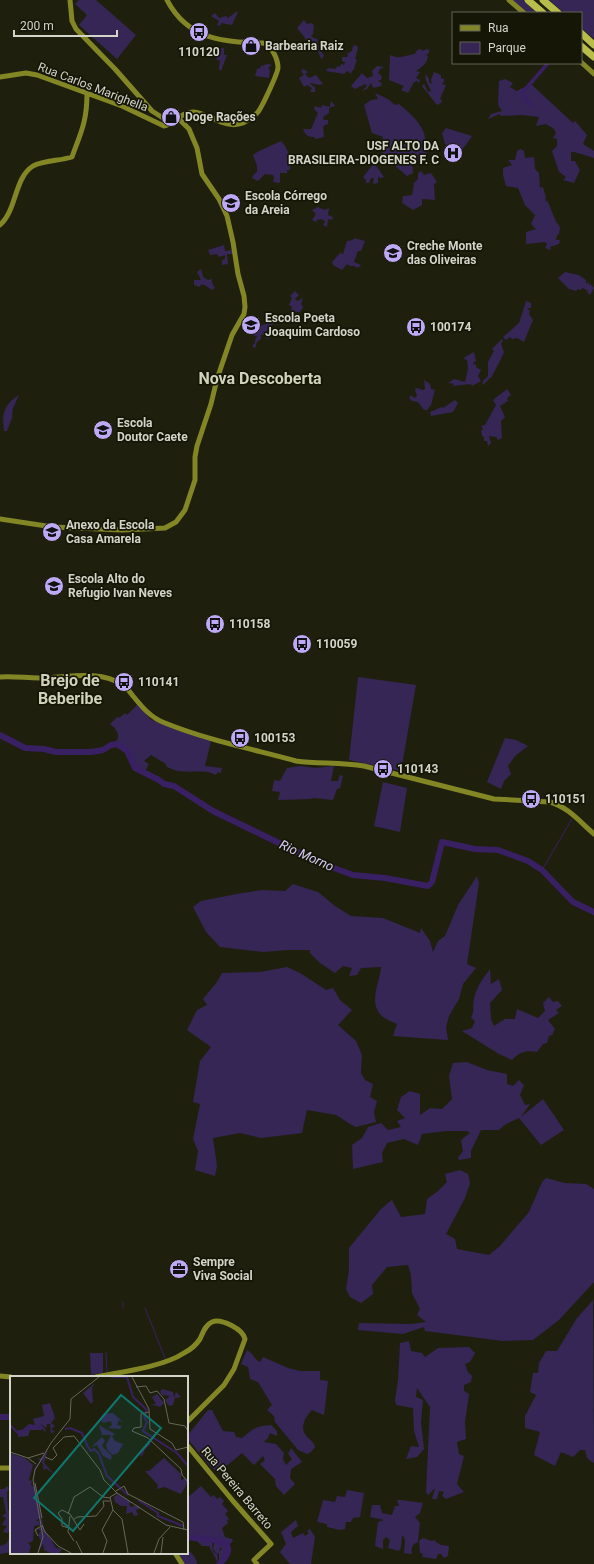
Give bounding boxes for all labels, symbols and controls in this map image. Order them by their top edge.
scale bar [14,12,117,38]
legend [452,12,582,64]
text: 200 m [20,19,54,33]
bus stop icon: 110120 [188,21,210,43]
text: Rua [488,21,509,35]
shop icon: Barbearia Raiz [240,35,262,57]
place label: Barbearia Raiz [265,39,344,53]
text: Parque [488,41,526,55]
place label: 110120 [178,45,220,59]
street label: Rua Carlos Marighella [36,60,150,114]
shop icon: Doge Rações [160,106,182,128]
place label: Doge Rações [185,110,256,124]
place label: USF ALTO DA BRASILEIRA-DIOGENES F. C [288,139,440,167]
hospital icon: USF ALTO DA BRASILEIRA-DIOGENES F. C [442,142,464,164]
place label: Escola Córrego da Areia [245,189,327,217]
school or university icon: Escola Córrego da Areia [220,192,242,214]
place label: Creche Monte das Oliveiras [407,239,483,267]
school or university icon: Creche Monte das Oliveiras [382,242,404,264]
place label: Escola Poeta Joaquim Cardoso [265,311,360,339]
school or university icon: Escola Poeta Joaquim Cardoso [240,314,262,336]
bus stop icon: 100174 [405,316,427,338]
place label: 100174 [430,320,471,334]
district label: Nova Descoberta [198,369,322,388]
place label: Escola Doutor Caete [117,416,188,444]
school or university icon: Escola Doutor Caete [92,419,114,441]
place label: Anexo da Escola Casa Amarela [66,518,155,546]
school or university icon: Anexo da Escola Casa Amarela [41,521,63,543]
place label: Escola Alto do Refugio Ivan Neves [68,572,172,600]
school or university icon: Escola Alto do Refugio Ivan Neves [43,575,65,597]
bus stop icon: 110158 [204,613,226,635]
place label: 110158 [229,617,270,631]
bus stop icon: 110059 [291,633,313,655]
place label: 110059 [316,637,357,651]
district label: Brejo de Beberibe [38,671,102,708]
bus stop icon: 110141 [113,671,135,693]
place label: 110141 [138,675,179,689]
bus stop icon: 100153 [229,727,251,749]
place label: 100153 [254,731,295,745]
bus stop icon: 110143 [372,758,394,780]
place label: 110143 [397,762,438,776]
bus stop icon: 110151 [520,788,542,810]
place label: 110151 [545,792,586,806]
water label: Rio Morno [277,837,336,874]
place label: Sempre Viva Social [193,1255,253,1283]
office icon: Sempre Viva Social [168,1258,190,1280]
inset map [10,1376,188,1554]
street label: Rua Pereira Barreto [199,1444,276,1532]

